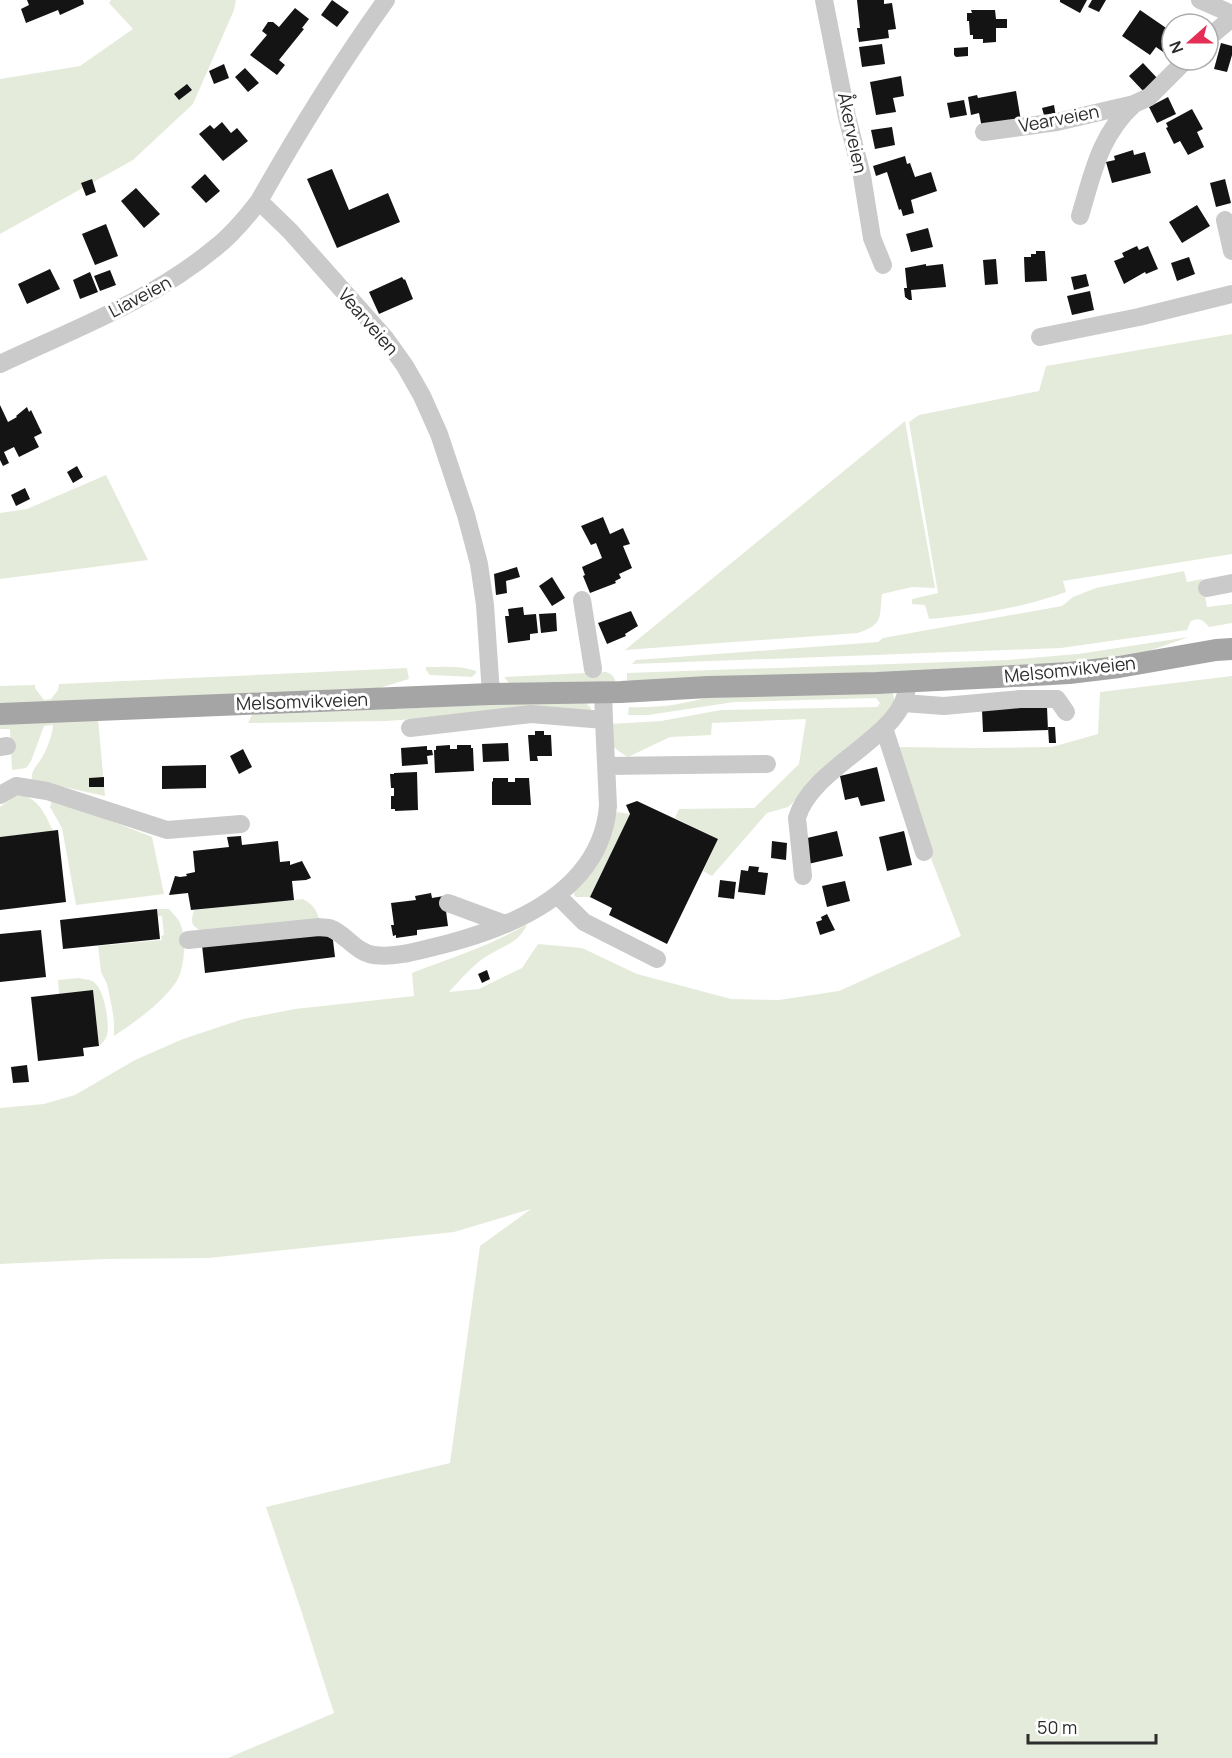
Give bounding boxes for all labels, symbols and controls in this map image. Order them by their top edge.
north arrow [1160,12,1220,72]
text: N [1164,38,1188,57]
street label: Åkerveien [833,90,873,175]
street label: Vearveien [1017,99,1101,138]
street label: Liaveien [104,270,175,323]
street label: Vearveien [333,283,404,360]
street label: Melsomvikveien [1003,650,1137,688]
street label: Melsomvikveien [236,687,368,715]
scale bar [1028,1707,1156,1745]
text: 50 m [1037,1715,1077,1739]

